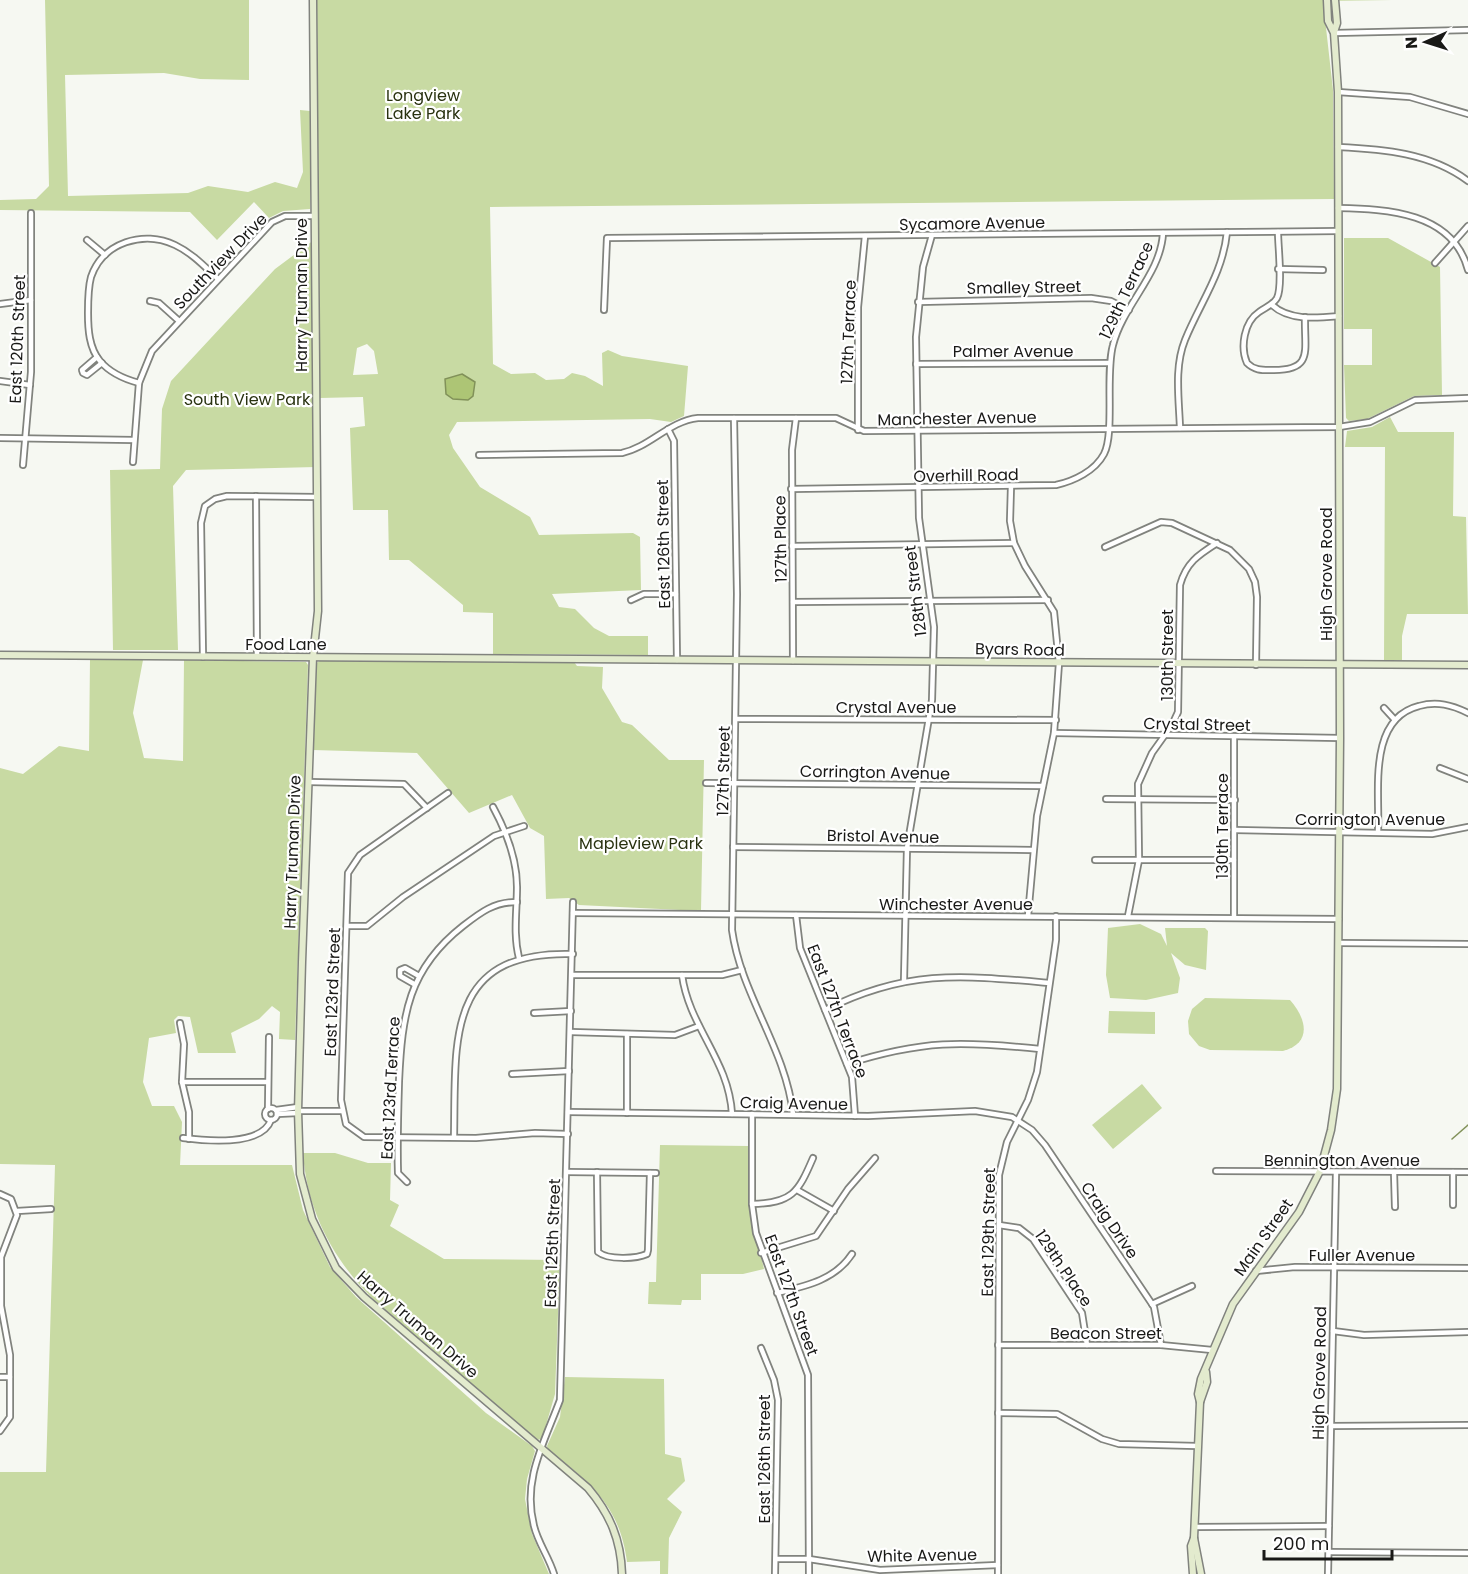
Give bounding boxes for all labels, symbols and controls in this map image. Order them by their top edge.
north arrow [1396,12,1456,72]
text: N [1400,36,1423,49]
park label: Longview Lake Park [386,84,461,125]
street label: Southview Drive [168,208,273,315]
street label: Sycamore Avenue [899,211,1045,236]
street label: Harry Truman Drive [290,218,313,372]
street label: 129th Terrace [1094,237,1159,343]
street label: East 120th Street [4,274,31,404]
street label: Smalley Street [967,275,1082,300]
street label: 127th Terrace [835,279,862,385]
street label: Palmer Avenue [953,340,1073,363]
park label: South View Park [184,388,311,411]
street label: Manchester Avenue [877,406,1037,431]
street label: Overhill Road [913,463,1019,488]
street label: East 126th Street [651,479,676,609]
street label: 127th Place [768,495,793,583]
street label: High Grove Road [1315,507,1338,641]
street label: 128th Street [898,544,932,638]
street label: 130th Street [1156,609,1179,701]
street label: Food Lane [245,633,327,656]
street label: Byars Road [975,637,1065,662]
street label: Crystal Avenue [836,696,956,719]
street label: Crystal Street [1143,712,1251,737]
street label: 127th Street [711,726,736,816]
street label: Corrington Avenue [800,760,950,785]
street label: 130th Terrace [1211,773,1234,879]
street label: Harry Truman Drive [278,775,307,929]
street label: Corrington Avenue [1295,808,1445,831]
street label: Bristol Avenue [827,824,939,849]
park label: Mapleview Park [579,832,704,855]
street label: Winchester Avenue [879,893,1033,916]
street label: East 123rd Street [319,927,346,1057]
street label: East 127th Terrace [801,941,874,1082]
street label: East 123rd Terrace [375,1016,406,1160]
street label: Craig Avenue [740,1091,848,1116]
street label: Bennington Avenue [1264,1149,1420,1172]
street label: East 129th Street [976,1167,1001,1297]
street label: Craig Drive [1075,1177,1144,1263]
street label: East 125th Street [539,1178,566,1308]
street label: Main Street [1228,1194,1299,1281]
street label: 129th Place [1029,1225,1098,1311]
street label: East 127th Street [759,1231,824,1359]
street label: Fuller Avenue [1309,1244,1415,1267]
street label: Harry Truman Drive [352,1265,483,1384]
street label: High Grove Road [1307,1306,1332,1440]
street label: Beacon Street [1050,1322,1162,1345]
street label: East 126th Street [753,1394,776,1524]
scale bar [1264,1523,1392,1561]
text: 200 m [1273,1531,1329,1556]
street label: White Avenue [867,1543,977,1568]

